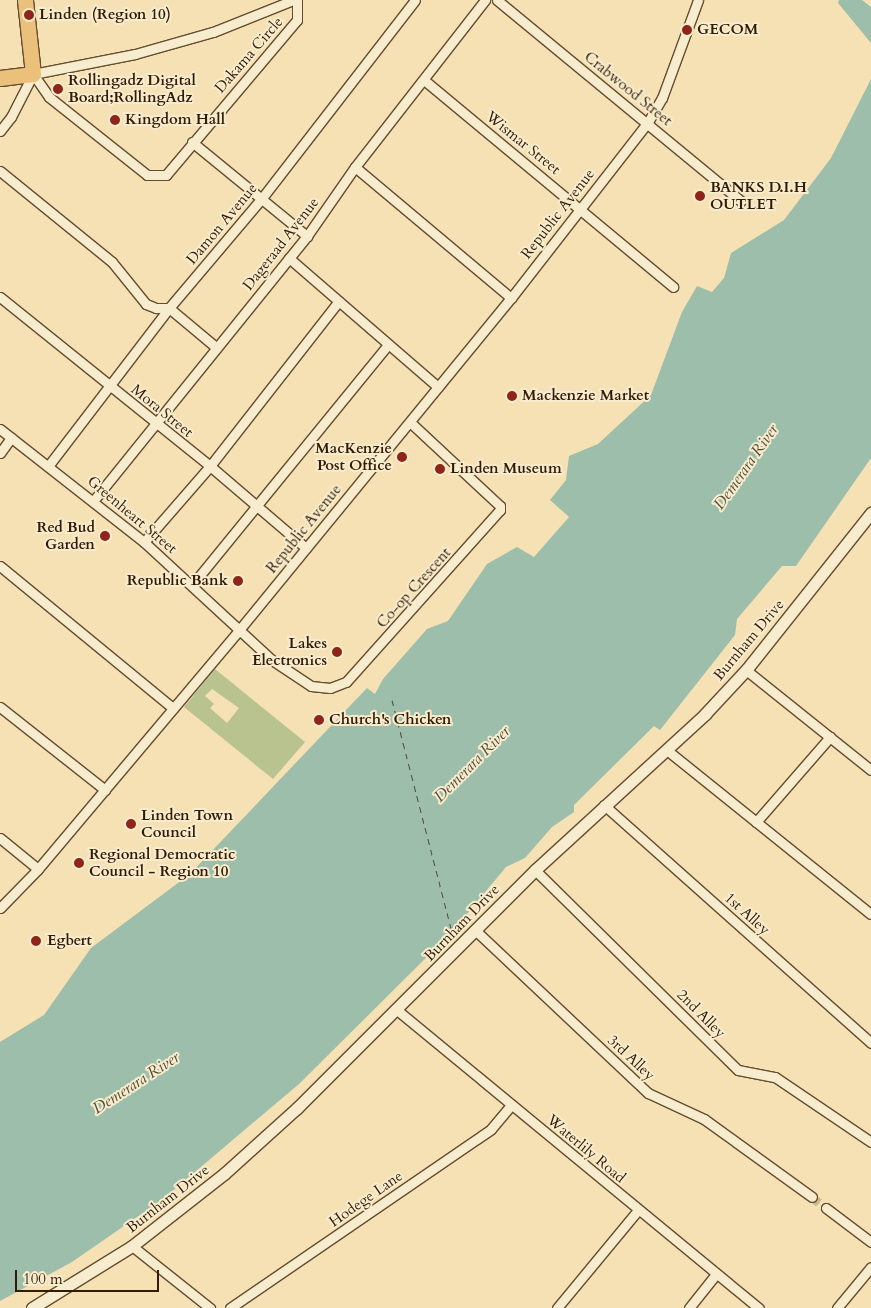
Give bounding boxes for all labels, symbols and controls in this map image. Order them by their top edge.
place label: Linden (Region 10) [39,6,171,24]
marker: Linden (Region 10) [23,9,35,21]
street label: Dakama Circle [211,13,287,97]
place label: GECOM [697,21,758,39]
marker: GECOM [681,24,693,36]
street label: Crabwood Street [580,48,676,130]
place label: Rollingadz Digital Board;RollingAdz [68,71,196,106]
marker: Rollingadz Digital Board;RollingAdz [52,83,64,95]
street label: Wismar Street [482,108,564,178]
place label: Kingdom Hall [125,111,225,129]
marker: Kingdom Hall [109,114,121,126]
street label: Republic Avenue [517,166,599,262]
place label: BANKS D.I.H OUTLET [710,178,807,213]
street label: Damon Avenue [183,180,261,268]
marker: BANKS D.I.H OUTLET [694,190,706,202]
street label: Dageraad Avenue [239,194,323,294]
street label: Mora Street [127,381,197,441]
place label: Mackenzie Market [522,387,649,405]
marker: Mackenzie Market [506,390,518,402]
water label: Demerara River [710,421,782,513]
place label: MacKenzie Post Office [315,439,392,474]
marker: MacKenzie Post Office [396,451,408,463]
place label: Linden Museum [450,460,562,478]
marker: Linden Museum [434,463,446,475]
street label: Greenheart Street [84,472,180,558]
street label: Republic Avenue [263,481,345,577]
place label: Red Bud Garden [36,518,95,553]
marker: Red Bud Garden [99,530,111,542]
street label: Co-op Crescent [373,544,455,632]
place label: Republic Bank [127,572,228,590]
marker: Republic Bank [232,575,244,587]
street label: Burnham Drive [710,596,788,684]
place label: Lakes Electronics [252,634,327,669]
marker: Lakes Electronics [331,646,343,658]
place label: Church's Chicken [329,711,451,729]
marker: Church's Chicken [313,714,325,726]
water label: Demerara River [430,722,514,806]
place label: Linden Town Council [141,806,233,841]
marker: Linden Town Council [125,818,137,830]
place label: Regional Democratic Council - Region 10 [89,845,235,880]
marker: Regional Democratic Council - Region 10 [73,857,85,869]
street label: Burnham Drive [421,881,503,965]
street label: 1st Alley [721,889,773,939]
place label: Egbert [47,932,92,950]
marker: Egbert [29,934,43,948]
street label: 2nd Alley [673,986,729,1042]
street label: 3rd Alley [604,1032,658,1084]
water label: Demerara River [89,1048,183,1118]
street label: Waterlily Road [543,1111,629,1187]
street label: Burnham Drive [123,1161,213,1237]
street label: Hodege Lane [326,1167,406,1231]
scale bar [18,1260,161,1292]
text: 100 m [23,1269,63,1289]

